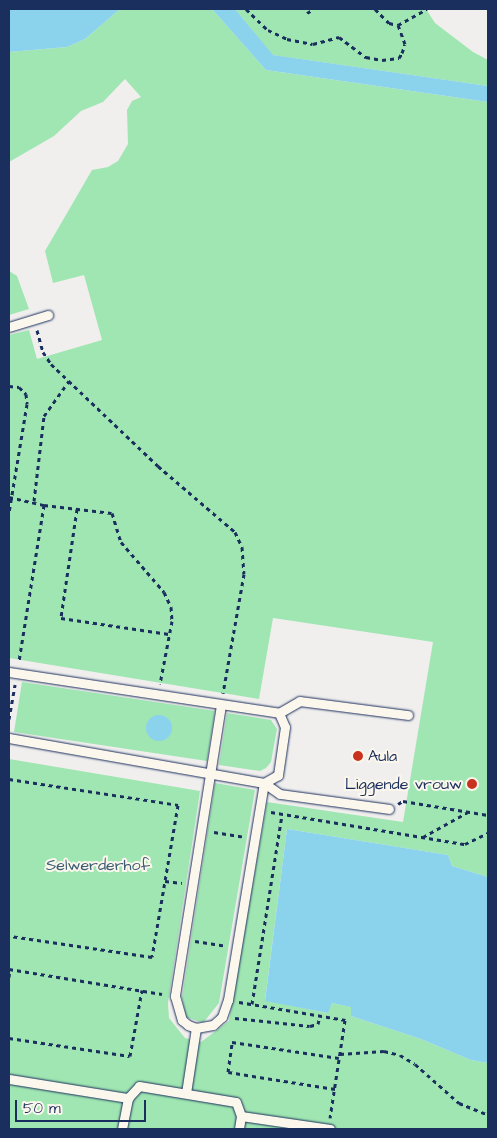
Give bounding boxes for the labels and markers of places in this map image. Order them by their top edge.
place label: Aula [368,746,397,766]
marker: Aula [352,750,364,762]
place label: Liggende vrouw [345,774,462,794]
marker: Liggende vrouw [466,778,478,790]

